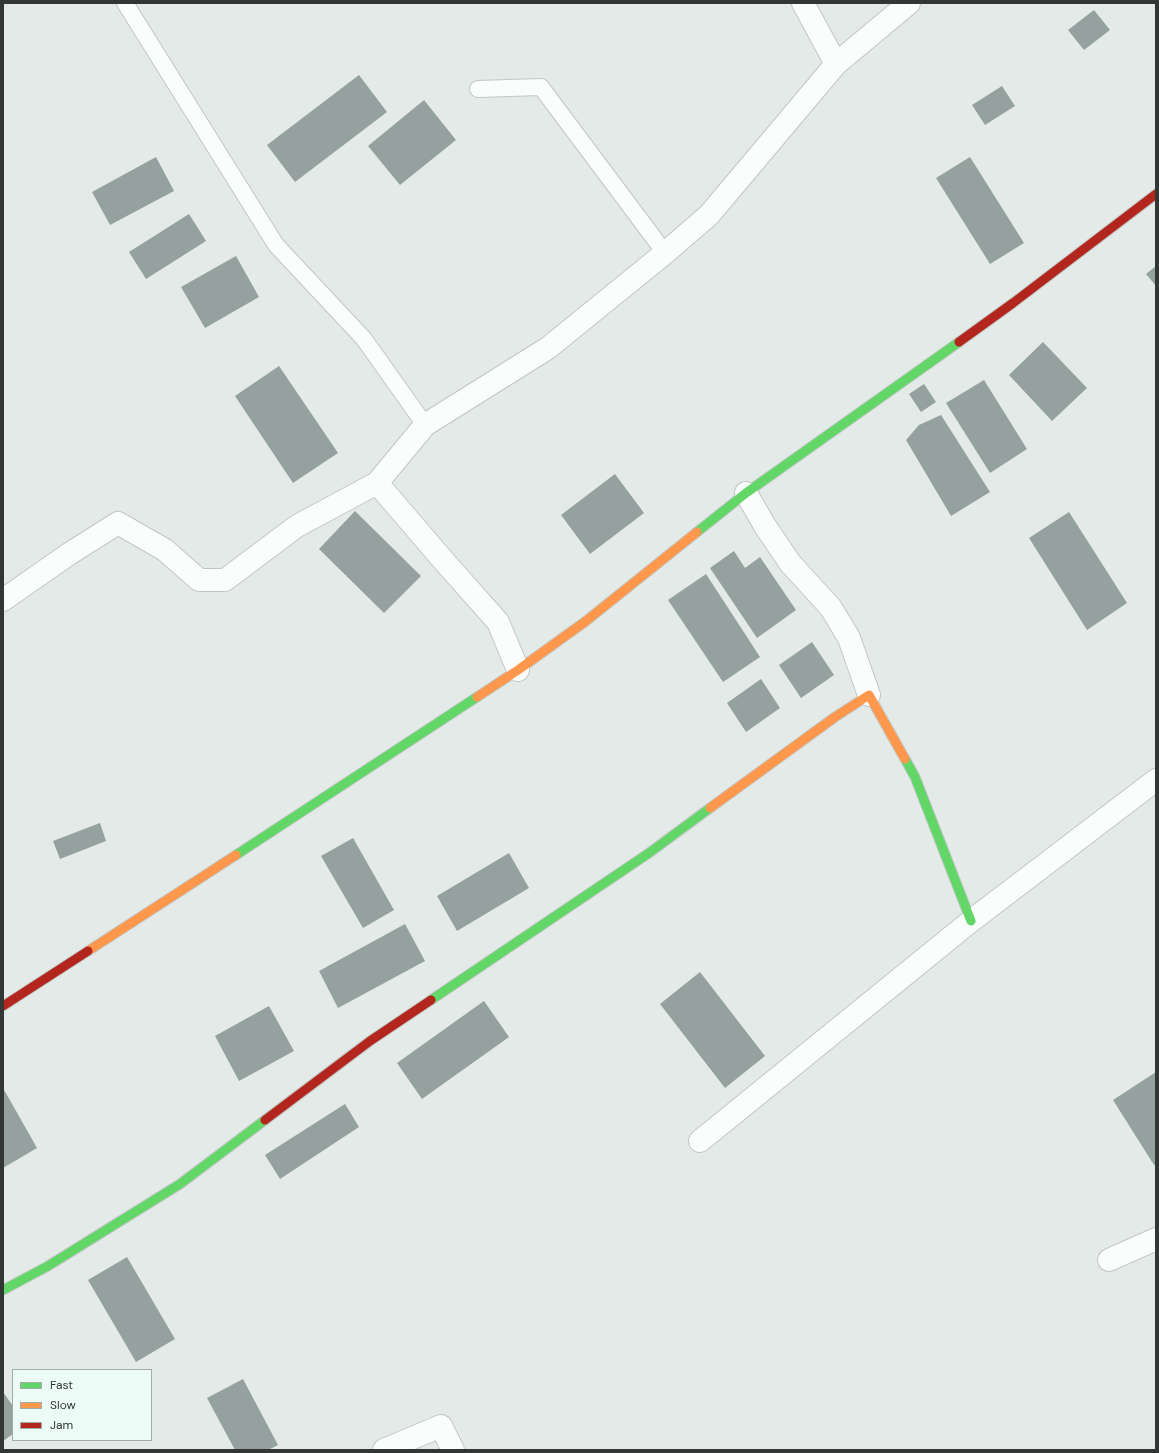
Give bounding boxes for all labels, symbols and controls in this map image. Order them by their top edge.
legend [12,1369,152,1441]
text: Fast [50,1377,73,1393]
text: Slow [50,1397,76,1413]
text: Jam [50,1417,73,1433]

